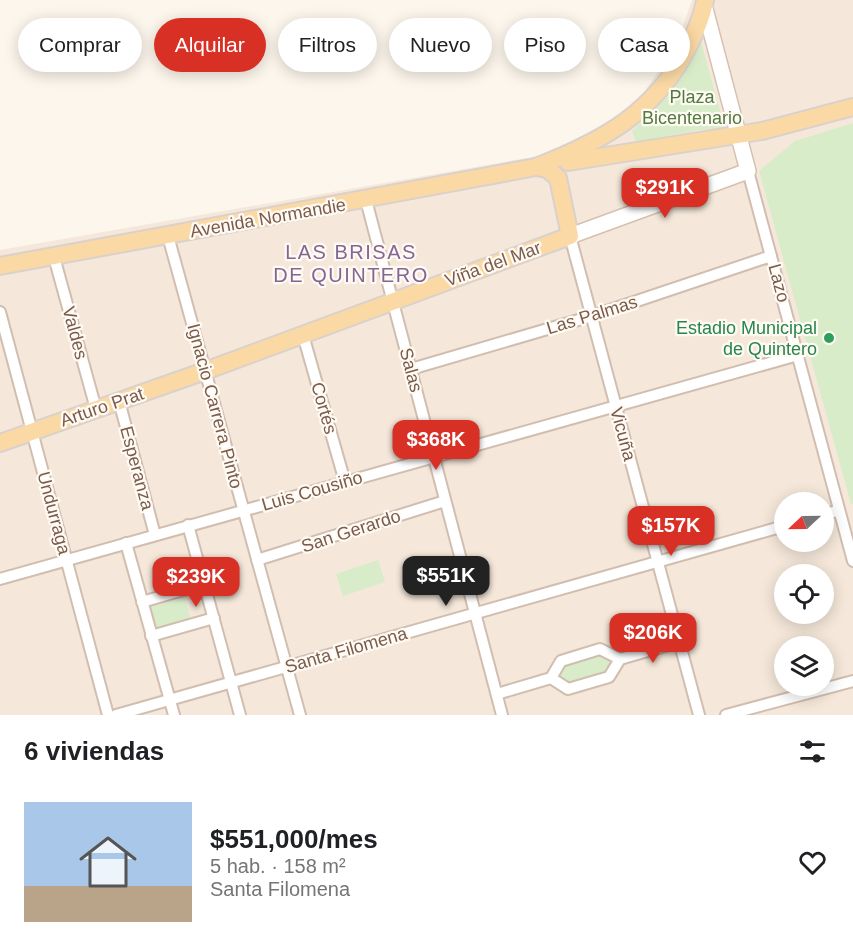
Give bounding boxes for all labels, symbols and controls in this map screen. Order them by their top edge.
chip: Comprar [18,18,142,72]
chip: Alquilar [154,18,266,72]
chip: Filtros [278,18,377,72]
chip: Nuevo [389,18,492,72]
chip: Piso [504,18,586,72]
chip: Casa [598,18,690,72]
park label: Plaza Bicentenario [642,87,742,128]
pin: $291K [623,168,707,219]
text: $291K [636,176,694,198]
street label: Avenida Normandie [189,194,347,242]
street label: Viña del Mar [442,237,544,291]
district label: LAS BRISAS DE QUINTERO [273,241,429,286]
street label: Lazo [764,262,794,304]
street label: Las Palmas [544,292,640,338]
street label: Valdes [58,304,92,362]
place label: Estadio Municipal de Quintero [676,318,817,359]
street label: Ignacio Carrera Pinto [183,321,247,491]
marker: Estadio Municipal de Quintero [822,331,836,345]
street label: Salas [396,346,426,394]
street label: Cortés [307,380,341,436]
street label: Arturo Prat [58,383,146,431]
street label: Vicuña [606,405,640,464]
pin: $368K [394,420,478,471]
street label: Esperanza [116,424,158,513]
text: $368K [407,428,465,450]
street label: Luis Cousiño [259,467,365,515]
street label: Undurraga [33,469,75,558]
north arrow [774,492,834,552]
map controls [774,492,834,696]
street label: San Gerardo [299,506,403,556]
pin: $157K [629,506,713,557]
text: $157K [642,514,700,536]
pin: $551K [404,556,488,607]
pin: $239K [154,557,238,608]
text: $551K [417,564,475,586]
button: locate [774,564,834,624]
text: $239K [167,565,225,587]
pin: $206K [611,613,695,664]
text: $206K [624,621,682,643]
street label: Santa Filomena [283,623,410,677]
button: layers [774,636,834,696]
icon: filters [796,735,829,768]
text: 6 viviendas [24,736,164,766]
text: $551,000/mes [210,824,378,854]
icon: home [72,826,144,898]
icon: heart [796,846,829,879]
text: 5 hab. · 158 m² [210,855,346,877]
text: Santa Filomena [210,878,350,900]

